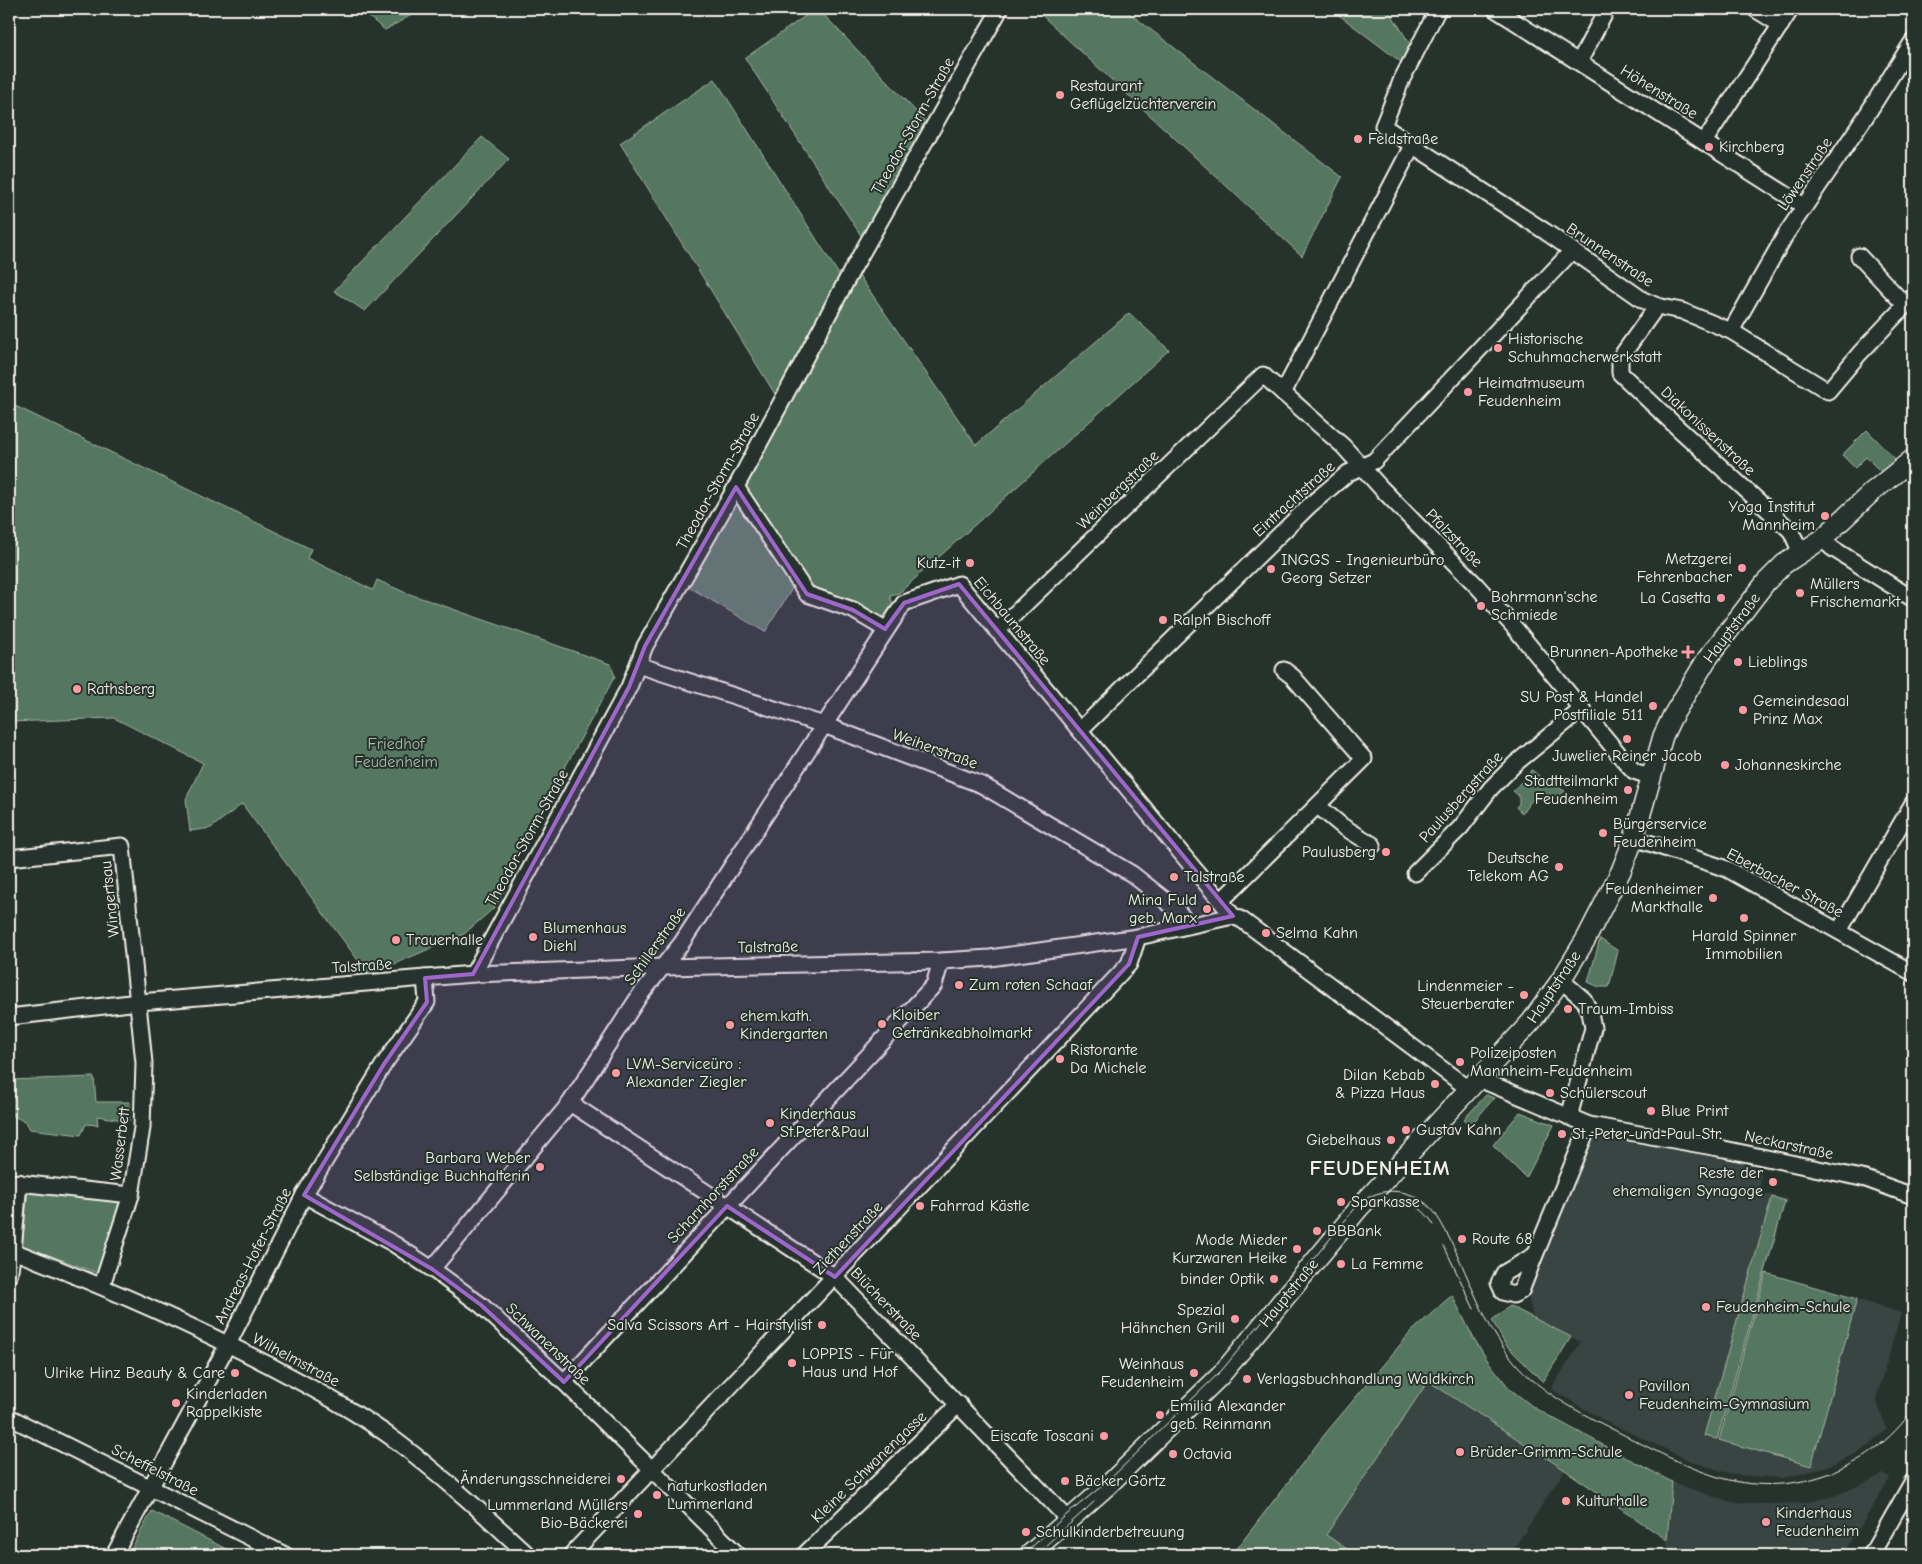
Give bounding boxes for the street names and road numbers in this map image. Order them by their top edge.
street label: Theodor-Storm-Straße [868,54,958,198]
street label: Höhenstraße [1617,61,1701,123]
street label: Löwenstraße [1774,134,1836,214]
street label: Brunnenstraße [1563,219,1657,291]
street label: Diakonissenstraße [1657,383,1759,479]
street label: Theodor-Storm-Straße [673,409,763,553]
street label: Weinbergstraße [1074,447,1162,533]
street label: Eintrachtstraße [1249,458,1339,540]
street label: Pfalzstraße [1422,505,1486,571]
street label: Eichbaumstraße [970,573,1054,669]
street label: Hauptstraße [1700,589,1764,667]
street label: Weiherstraße [890,725,980,773]
street label: Paulusbergstraße [1416,748,1506,846]
street label: Theodor-Storm-Straße [482,766,572,910]
street label: Eberbacher Straße [1724,845,1846,921]
street label: Wingertsau [97,860,123,938]
street label: Schillerstraße [621,903,689,989]
street label: Talstraße [738,937,798,957]
street label: Hauptstraße [1523,948,1585,1026]
street label: Talstraße [331,955,393,977]
street label: Wasserbett [107,1106,134,1182]
street label: Neckarstraße [1743,1127,1835,1163]
street label: Scharnhorststraße [664,1143,762,1247]
street label: Andreas-Hofer-Straße [211,1185,295,1327]
street label: Ziethenstraße [810,1198,886,1278]
street label: Hauptstraße [1256,1255,1322,1331]
street label: Blücherstraße [847,1264,925,1344]
street label: Schwanenstraße [502,1299,594,1389]
street label: Wilhelmstraße [249,1329,343,1391]
street label: Kleine Schwanengasse [808,1407,930,1527]
street label: Scheffelstraße [108,1440,202,1500]

